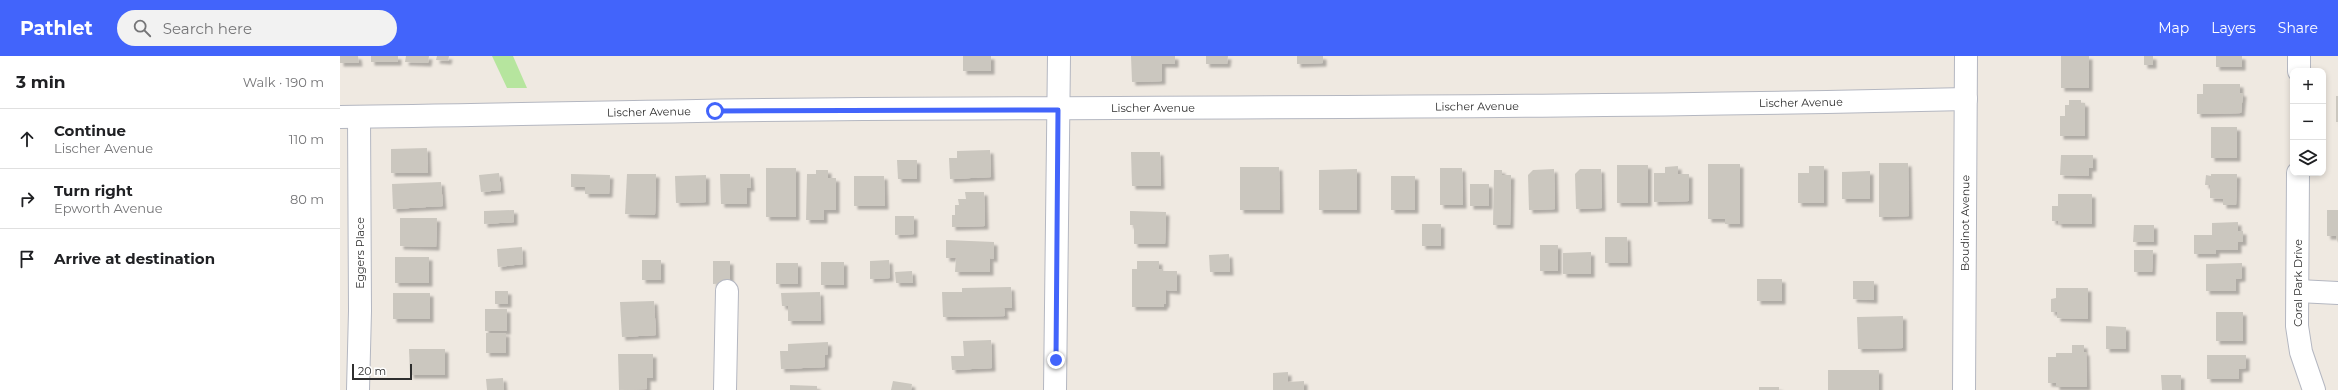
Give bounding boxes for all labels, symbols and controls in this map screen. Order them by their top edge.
search box [117,10,397,46]
text: Pathlet [20,17,93,40]
icon: search [131,17,153,39]
text: Search here [163,19,252,38]
text: Map [2158,19,2189,37]
text: Layers [2211,19,2256,37]
text: Share [2278,19,2318,37]
map controls [2290,68,2326,176]
button: + [2290,68,2326,104]
text: 3 min [16,72,66,92]
text: Walk · 190 m [243,74,324,90]
street label: Lischer Avenue [1759,95,1843,110]
street label: Lischer Avenue [1435,99,1519,113]
street label: Lischer Avenue [1111,101,1195,115]
route start [706,102,724,120]
street label: Lischer Avenue [607,104,691,120]
button: − [2290,104,2326,140]
text: Continue [54,121,126,140]
icon: ahead [16,128,38,150]
text: 110 m [289,131,324,147]
text: Lischer Avenue [54,140,153,156]
button: layers [2290,140,2326,176]
street label: Boudinot Avenue [1958,174,1972,271]
text: Turn right [54,181,133,200]
icon: right [16,188,38,210]
text: 80 m [290,191,324,207]
text: Epworth Avenue [54,200,163,216]
street label: Eggers Place [353,217,367,289]
street label: Coral Park Drive [2291,239,2305,327]
icon: arrive [16,248,38,270]
text: Arrive at destination [54,249,215,268]
route end [1047,351,1065,369]
scale bar [352,362,412,381]
text: 20 m [358,364,386,378]

